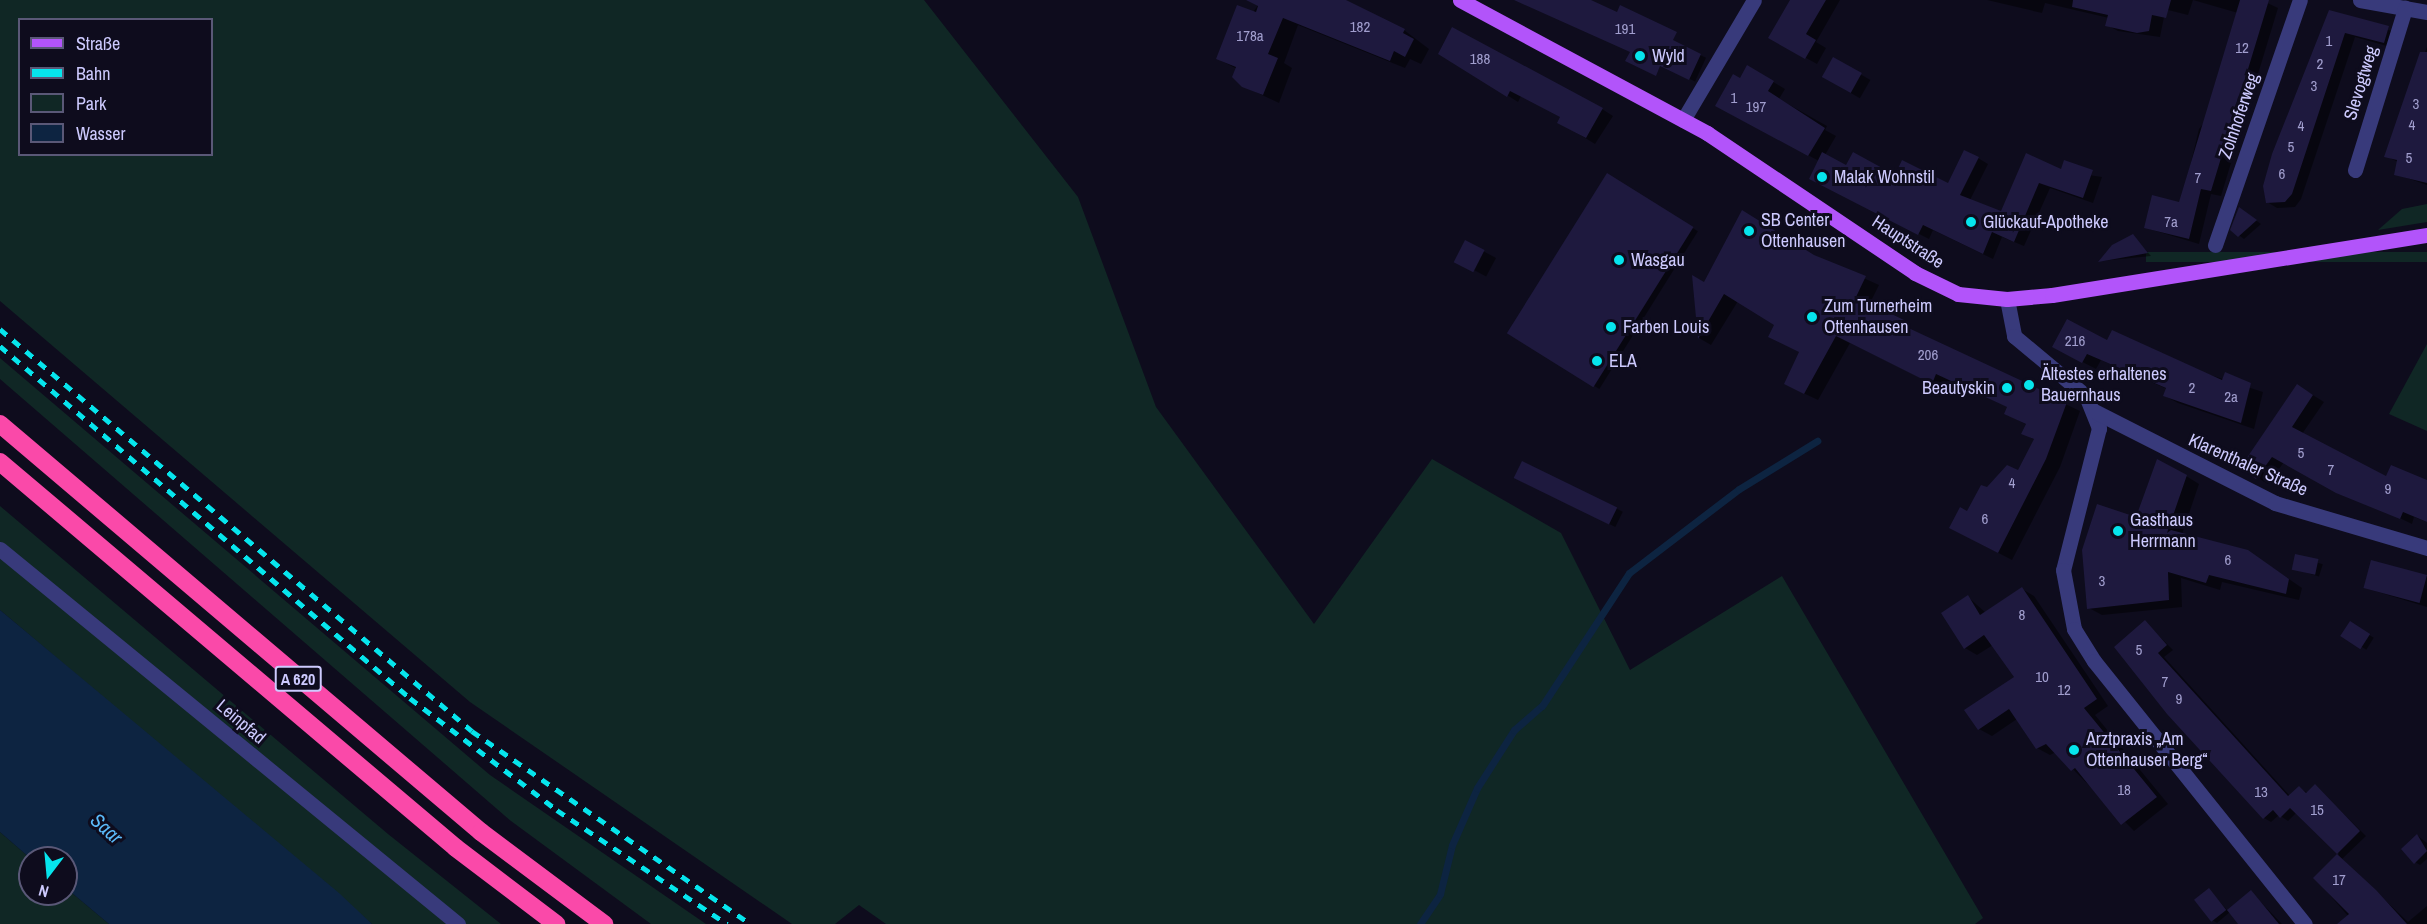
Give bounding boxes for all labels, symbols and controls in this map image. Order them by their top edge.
legend [18,18,213,156]
house number: 182 [1350,18,1370,36]
house number: 191 [1615,20,1635,38]
house number: 178a [1236,27,1264,45]
text: Straße [76,31,120,56]
house number: 1 [2326,32,2332,50]
house number: 12 [2235,39,2249,57]
street label: Slevogtweg [2340,43,2382,123]
place label: Wyld [1652,45,1685,67]
marker: Wyld [1633,49,1647,63]
house number: 188 [1470,50,1490,68]
house number: 2 [2317,55,2323,73]
text: Bahn [76,61,110,86]
street label: Zolnhoferweg [2214,70,2264,162]
house number: 3 [2311,77,2317,95]
house number: 1 [1731,89,1737,107]
text: Park [76,91,106,116]
house number: 3 [2413,95,2419,113]
house number: 197 [1746,98,1766,116]
house number: 4 [2409,116,2415,134]
house number: 4 [2298,117,2304,135]
text: Wasser [76,121,125,146]
house number: 5 [2288,138,2294,156]
house number: 5 [2406,149,2412,167]
house number: 6 [2279,165,2285,183]
place label: Malak Wohnstil [1834,166,1935,188]
house number: 7 [2195,169,2201,187]
marker: Malak Wohnstil [1815,170,1829,184]
place label: SB Center Ottenhausen [1761,210,1846,252]
street label: Hauptstraße [1868,211,1948,273]
place label: Glückauf-Apotheke [1983,211,2109,233]
house number: 7a [2164,213,2178,231]
marker: Glückauf-Apotheke [1964,215,1978,229]
marker: SB Center Ottenhausen [1742,224,1756,238]
place label: Wasgau [1631,249,1685,271]
marker: Wasgau [1612,253,1626,267]
place label: Zum Turnerheim Ottenhausen [1824,296,1933,338]
marker: Zum Turnerheim Ottenhausen [1805,310,1819,324]
place label: Farben Louis [1623,316,1709,338]
marker: Farben Louis [1604,320,1618,334]
house number: 216 [2065,332,2085,350]
house number: 206 [1918,346,1938,364]
place label: ELA [1609,350,1637,372]
marker: ELA [1590,354,1604,368]
place label: Ältestes erhaltenes Bauernhaus [2041,364,2167,406]
place label: Beautyskin [1922,377,1995,399]
marker: Ältestes erhaltenes Bauernhaus [2022,378,2036,392]
house number: 2 [2189,379,2195,397]
marker: Beautyskin [2000,381,2014,395]
house number: 2a [2224,388,2238,406]
street label: Klarenthaler Straße [2185,429,2311,501]
house number: 5 [2298,444,2304,462]
house number: 7 [2328,461,2334,479]
house number: 4 [2009,474,2015,492]
house number: 9 [2385,480,2391,498]
house number: 6 [1982,510,1988,528]
place label: Gasthaus Herrmann [2130,510,2196,552]
marker: Gasthaus Herrmann [2111,524,2125,538]
house number: 6 [2225,551,2231,569]
house number: 3 [2099,572,2105,590]
house number: 8 [2019,606,2025,624]
house number: 5 [2136,641,2142,659]
road number: A 620 [274,666,322,692]
house number: 10 [2035,668,2049,686]
house number: 7 [2162,673,2168,691]
house number: 12 [2057,681,2071,699]
house number: 9 [2176,690,2182,708]
street label: Leinpfad [212,695,270,749]
place label: Arztpraxis „Am Ottenhauser Berg“ [2086,729,2207,771]
marker: Arztpraxis „Am Ottenhauser Berg“ [2067,743,2081,757]
house number: 18 [2117,781,2131,799]
house number: 13 [2254,783,2268,801]
house number: 15 [2310,801,2324,819]
water label: Saar [86,807,128,849]
north arrow [18,846,78,906]
house number: 17 [2332,871,2346,889]
text: N [36,880,51,903]

